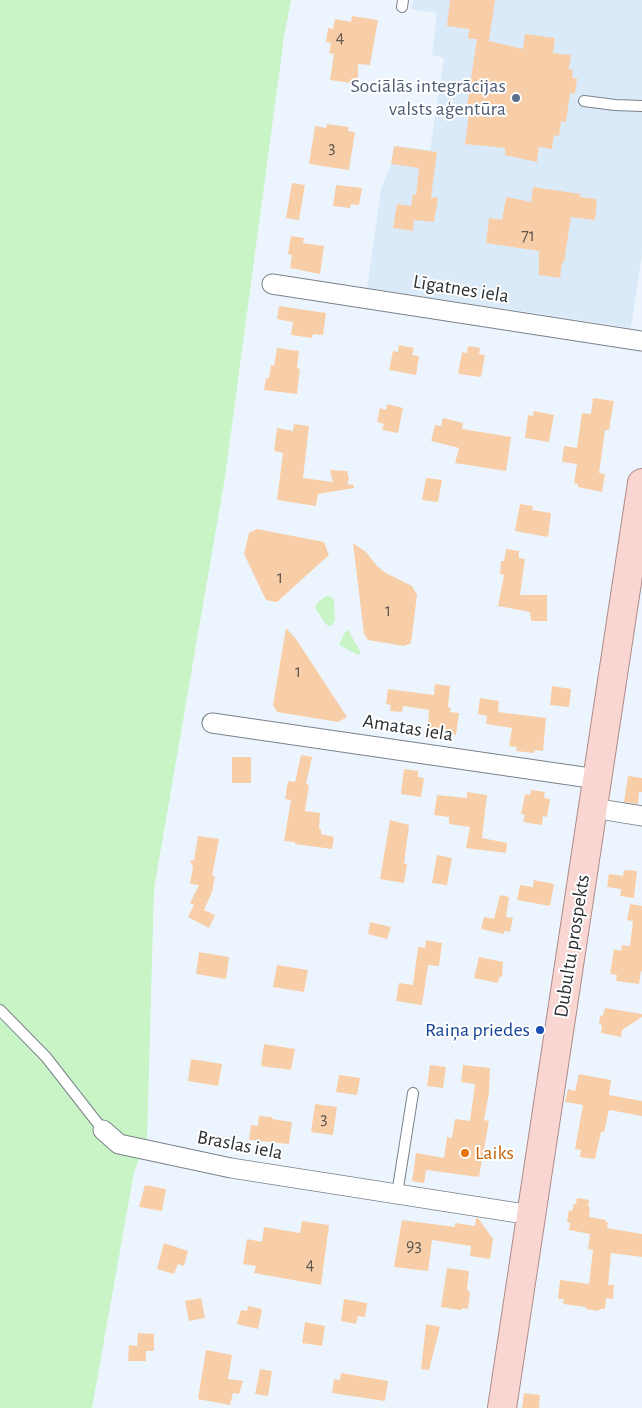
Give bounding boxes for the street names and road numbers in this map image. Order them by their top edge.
street label: Līgatnes iela [411,270,511,308]
street label: Amatas iela [361,709,455,747]
street label: Dubultu prospekts [549,873,595,1019]
street label: Braslas iela [195,1125,285,1165]

